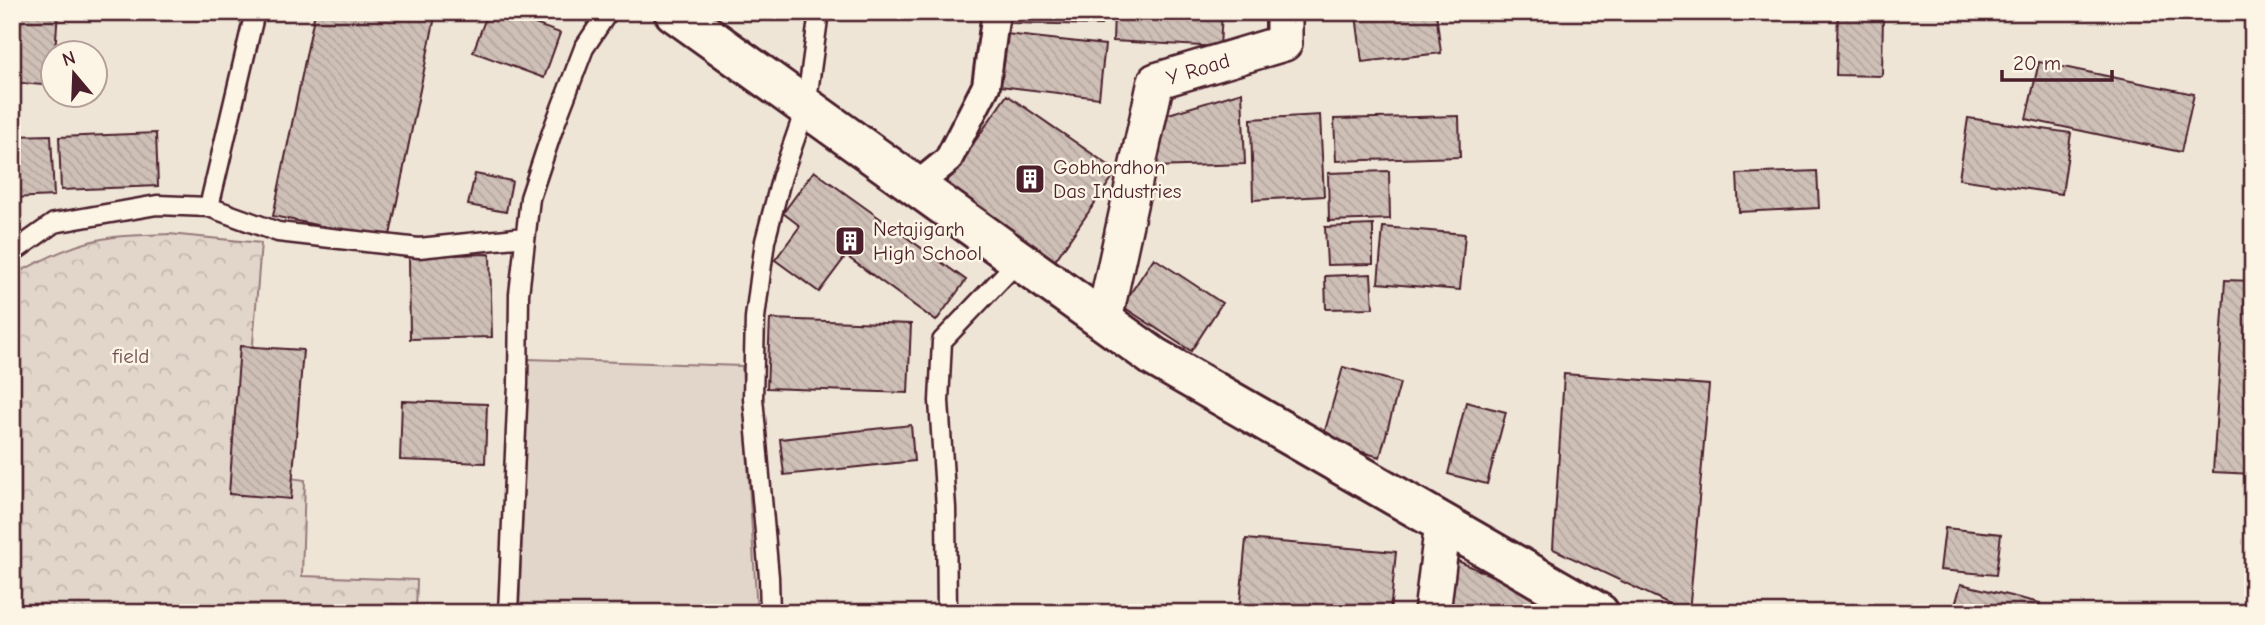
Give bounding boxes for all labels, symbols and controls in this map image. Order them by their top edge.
north arrow [38,38,108,108]
scale bar [2002,38,2113,82]
text: N [59,46,78,71]
street label: Y Road [1163,48,1233,90]
text: 20 m [2013,51,2061,75]
place label: Gobhordhon Das Industries [1053,155,1182,203]
building icon: Gobhordhon Das Industries [1013,162,1047,196]
place label: Netajigarh High School [873,217,982,265]
building icon: Netajigarh High School [833,224,867,258]
park label: field [112,344,149,368]

